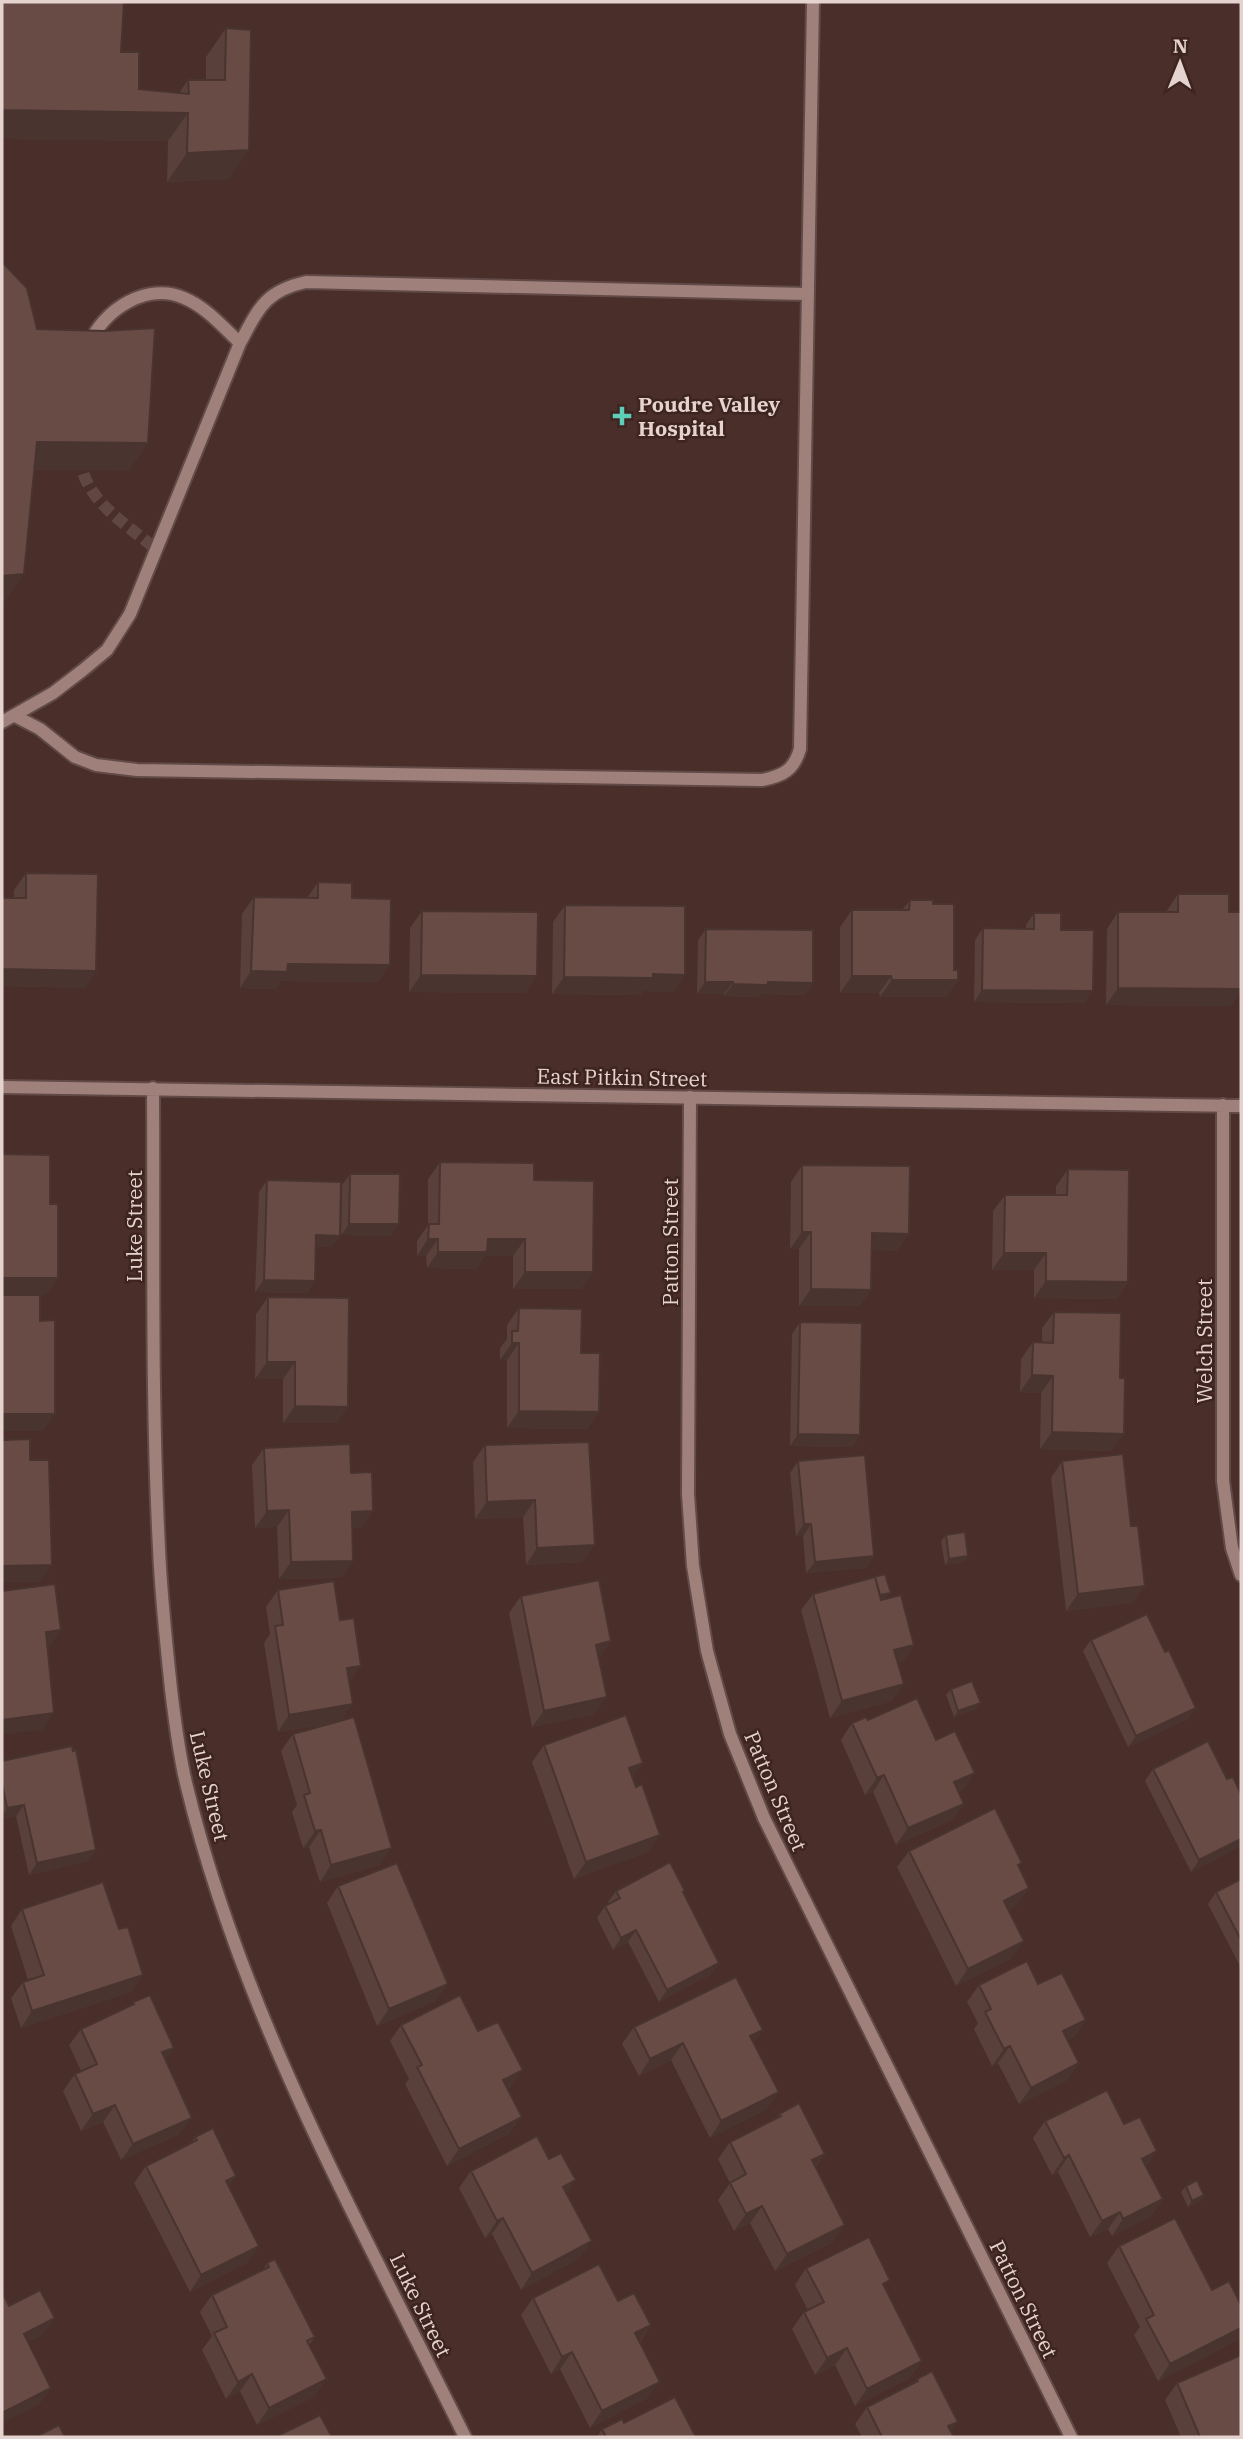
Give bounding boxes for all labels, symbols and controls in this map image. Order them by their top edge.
north arrow [1145,28,1215,98]
text: N [1173,34,1188,58]
place label: Poudre Valley Hospital [638,390,780,442]
marker: Poudre Valley Hospital [612,406,632,426]
street label: East Pitkin Street [536,1062,708,1092]
street label: Luke Street [120,1170,148,1282]
street label: Patton Street [656,1178,684,1306]
street label: Welch Street [1190,1279,1218,1403]
street label: Patton Street [738,1727,814,1855]
street label: Luke Street [184,1728,236,1844]
street label: Patton Street [983,2235,1065,2363]
street label: Luke Street [384,2248,458,2362]

